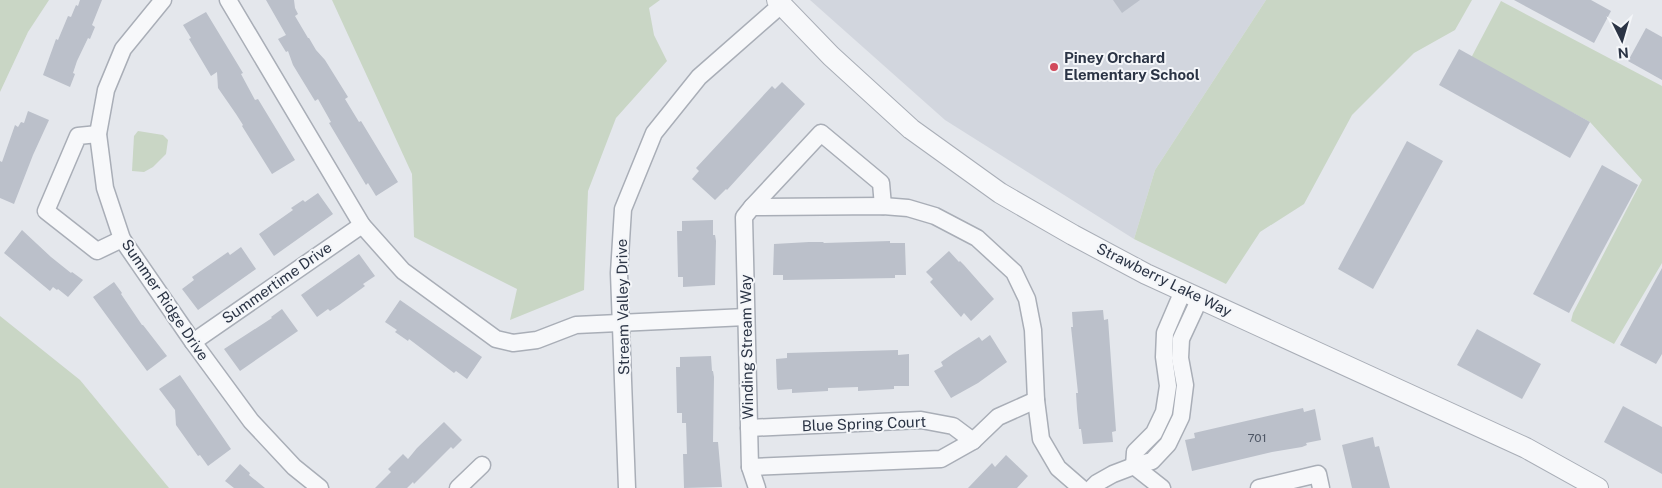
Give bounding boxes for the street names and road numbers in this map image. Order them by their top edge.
street label: Summer Ridge Drive [119,236,212,364]
street label: Summertime Drive [219,238,335,327]
street label: Stream Valley Drive [613,239,632,375]
street label: Strawberry Lake Way [1094,239,1235,320]
street label: Winding Stream Way [737,274,756,420]
street label: Blue Spring Court [801,413,927,434]

